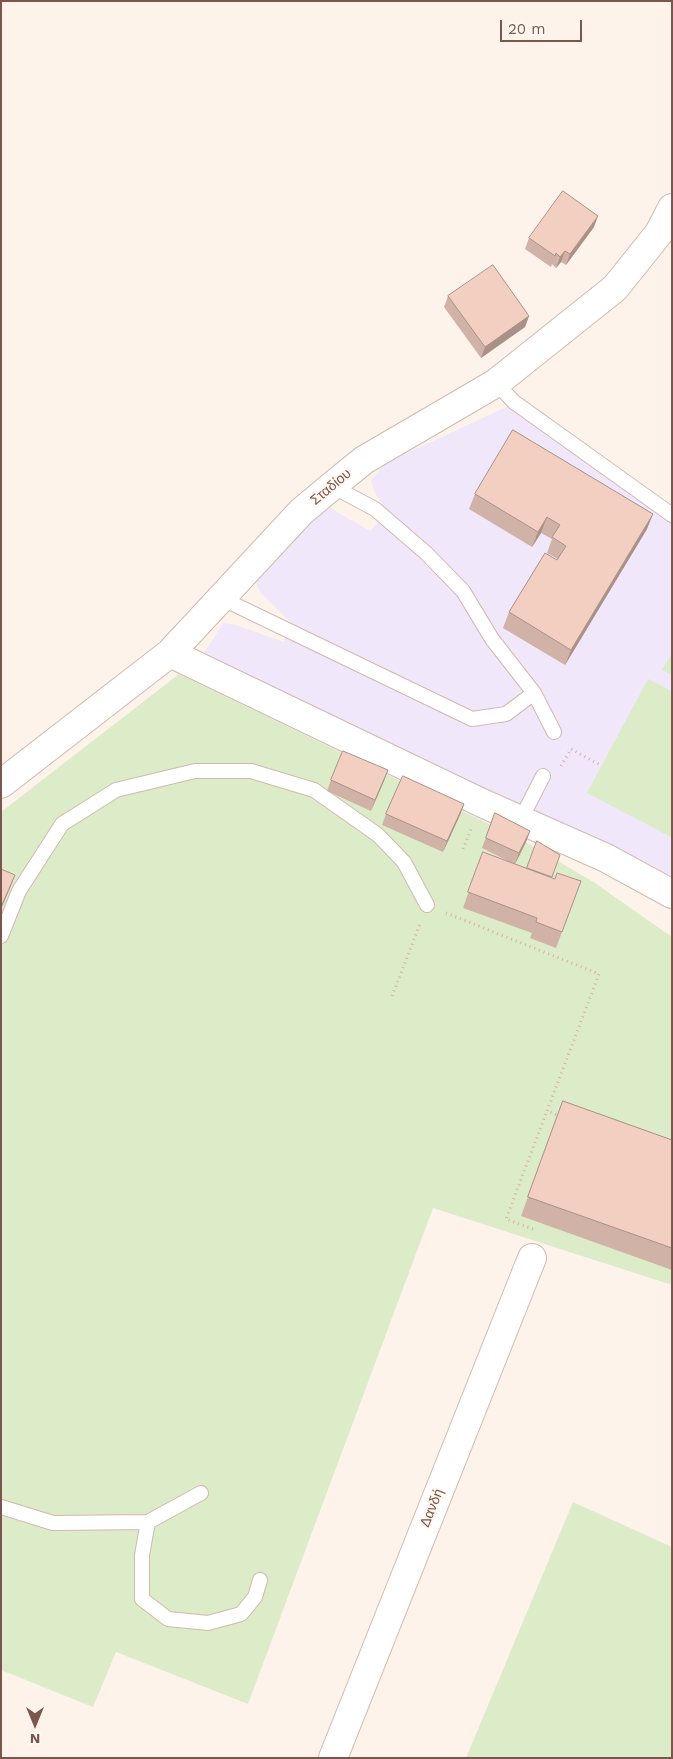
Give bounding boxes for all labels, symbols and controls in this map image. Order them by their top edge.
scale bar [503,10,586,42]
text: 20 m [508,20,546,38]
street label: Σταδίου [307,465,355,509]
street label: Δανδή [417,1486,447,1530]
north arrow [10,1699,60,1749]
text: N [30,1731,40,1747]

